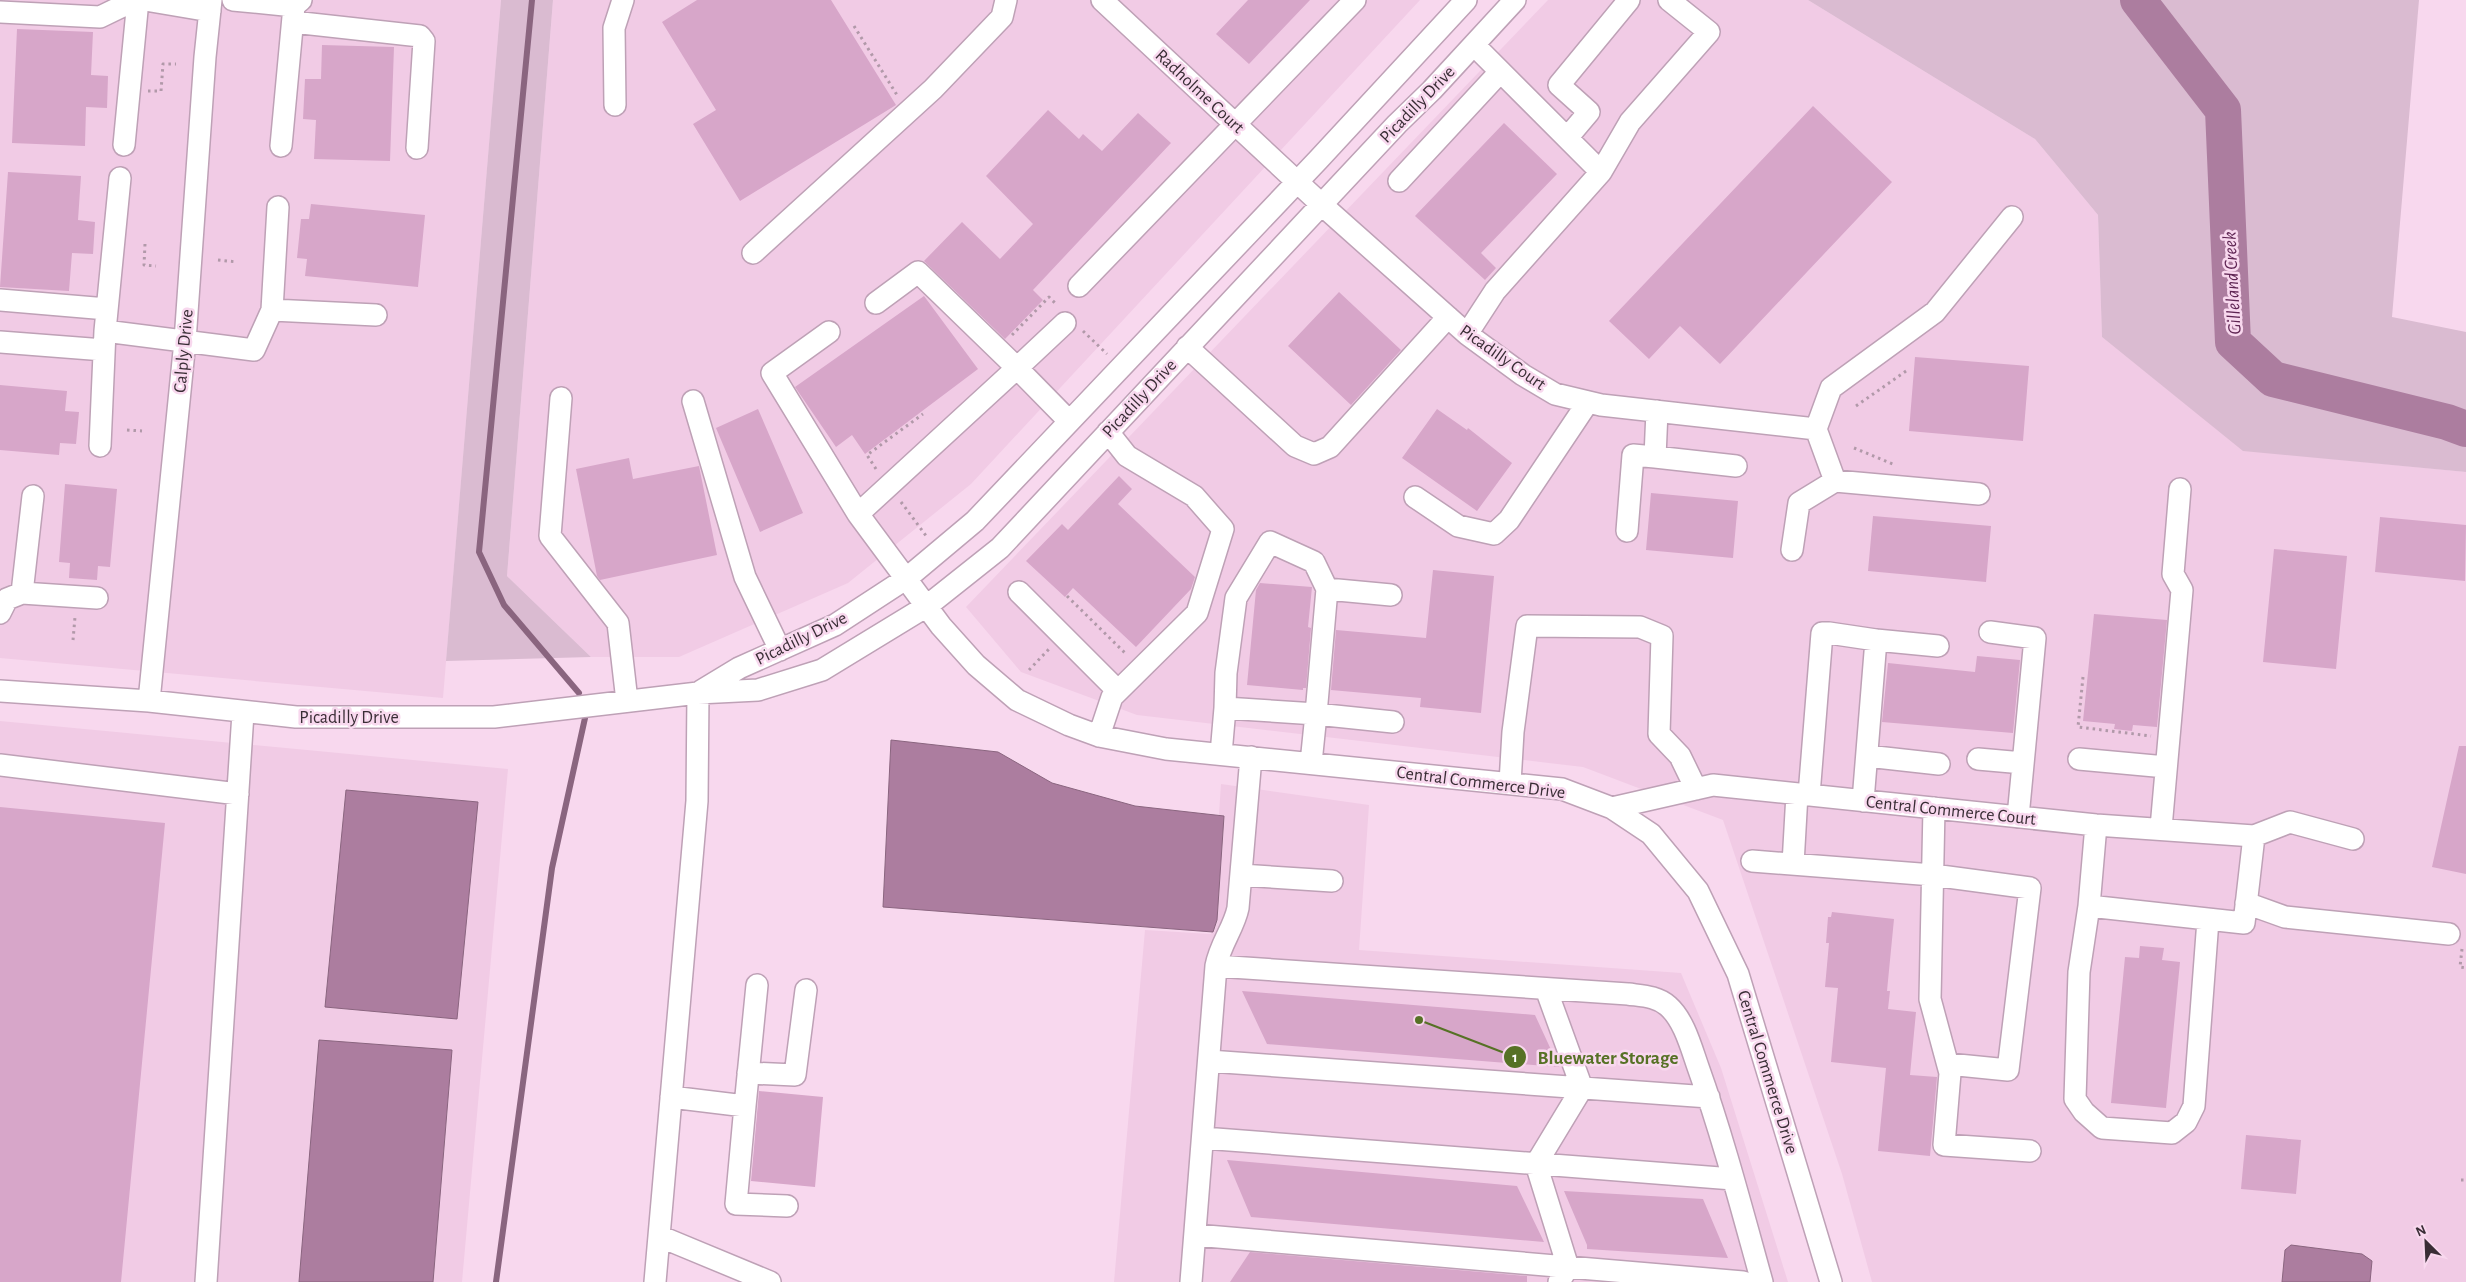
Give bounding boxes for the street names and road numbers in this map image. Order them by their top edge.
street label: Radholme Court [1152,46,1247,137]
street label: Picadilly Drive [1377,63,1459,147]
street label: Calply Drive [171,309,197,394]
street label: Picadilly Court [1456,322,1549,394]
street label: Picadilly Drive [1099,356,1180,441]
street label: Picadilly Drive [753,609,850,669]
street label: Picadilly Drive [299,709,399,727]
street label: Central Commerce Drive [1396,764,1566,802]
street label: Central Commerce Court [1865,793,2037,829]
street label: Central Commerce Drive [1734,989,1800,1156]

